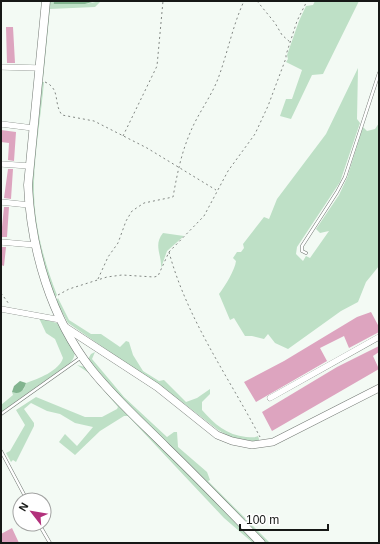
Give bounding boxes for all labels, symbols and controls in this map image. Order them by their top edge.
north arrow [12,492,52,532]
text: N [16,500,31,513]
scale bar [240,506,328,532]
text: 100 m [246,513,279,527]

